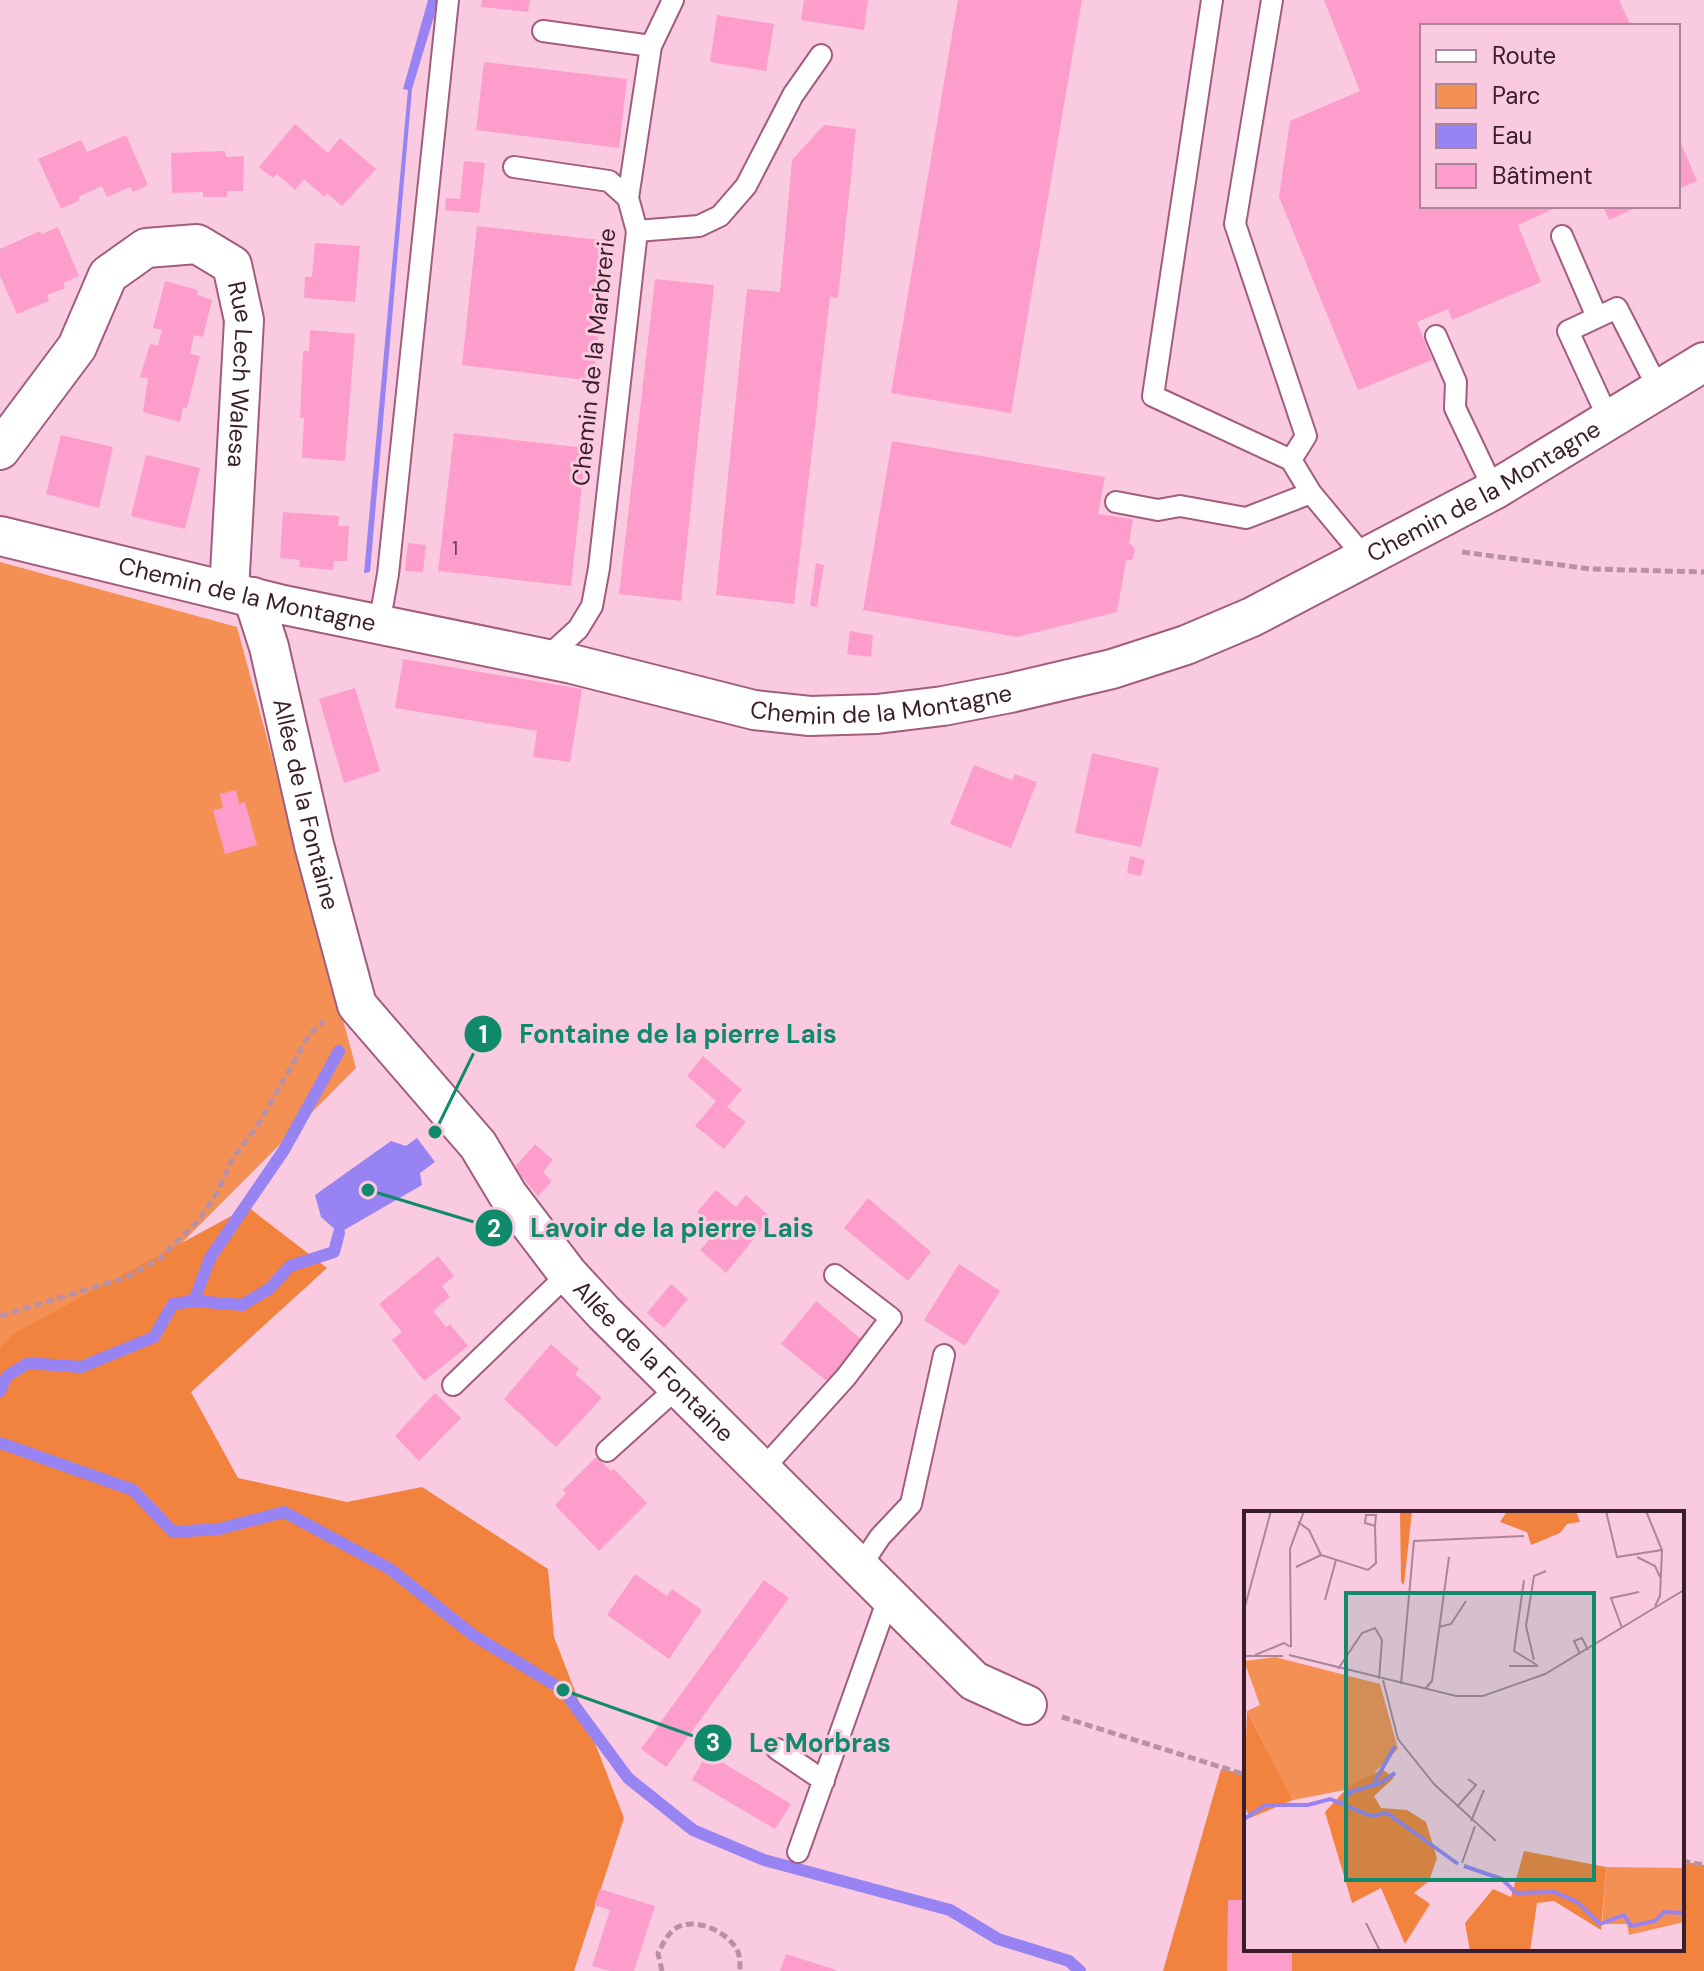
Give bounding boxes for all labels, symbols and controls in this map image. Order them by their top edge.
legend [1420,24,1680,208]
text: Route [1492,40,1556,71]
text: Parc [1492,80,1541,111]
text: Eau [1492,120,1532,151]
text: Bâtiment [1492,160,1593,191]
street label: Chemin de la Marbrerie [565,226,622,487]
street label: Rue Lech Walesa [221,278,260,468]
street label: Chemin de la Montagne [1361,413,1606,569]
house number: 1 [452,535,458,561]
street label: Chemin de la Montagne [115,549,379,638]
street label: Chemin de la Montagne [749,677,1014,732]
street label: Allée de la Fontaine [266,695,347,913]
callout: Fontaine de la pierre Lais [463,1009,852,1059]
text: Fontaine de la pierre Lais [519,1017,837,1051]
text: 1 [479,1019,487,1050]
callout: Lavoir de la pierre Lais [474,1203,830,1253]
text: Lavoir de la pierre Lais [530,1211,814,1245]
text: 2 [487,1213,501,1244]
street label: Allée de la Fontaine [567,1273,741,1449]
inset map [1244,1511,1684,1951]
callout: Le Morbras [693,1718,907,1768]
text: Le Morbras [749,1726,891,1760]
text: 3 [706,1727,720,1758]

